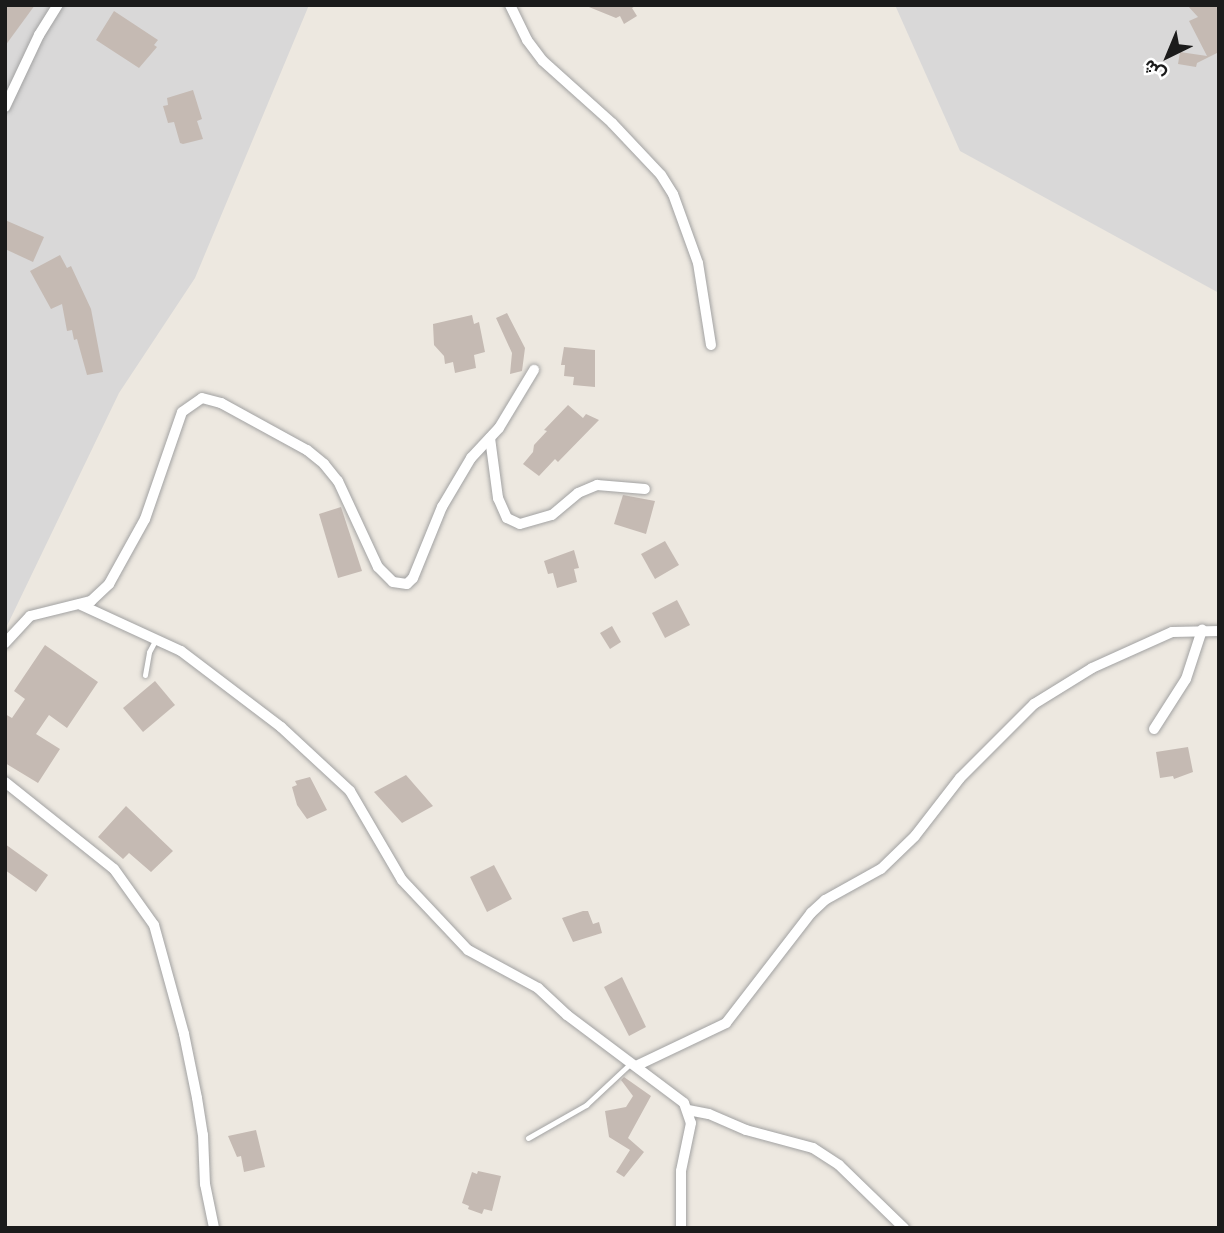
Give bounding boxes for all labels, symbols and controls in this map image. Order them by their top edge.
north arrow [1133,21,1203,91]
text: ش [1138,56,1170,87]

